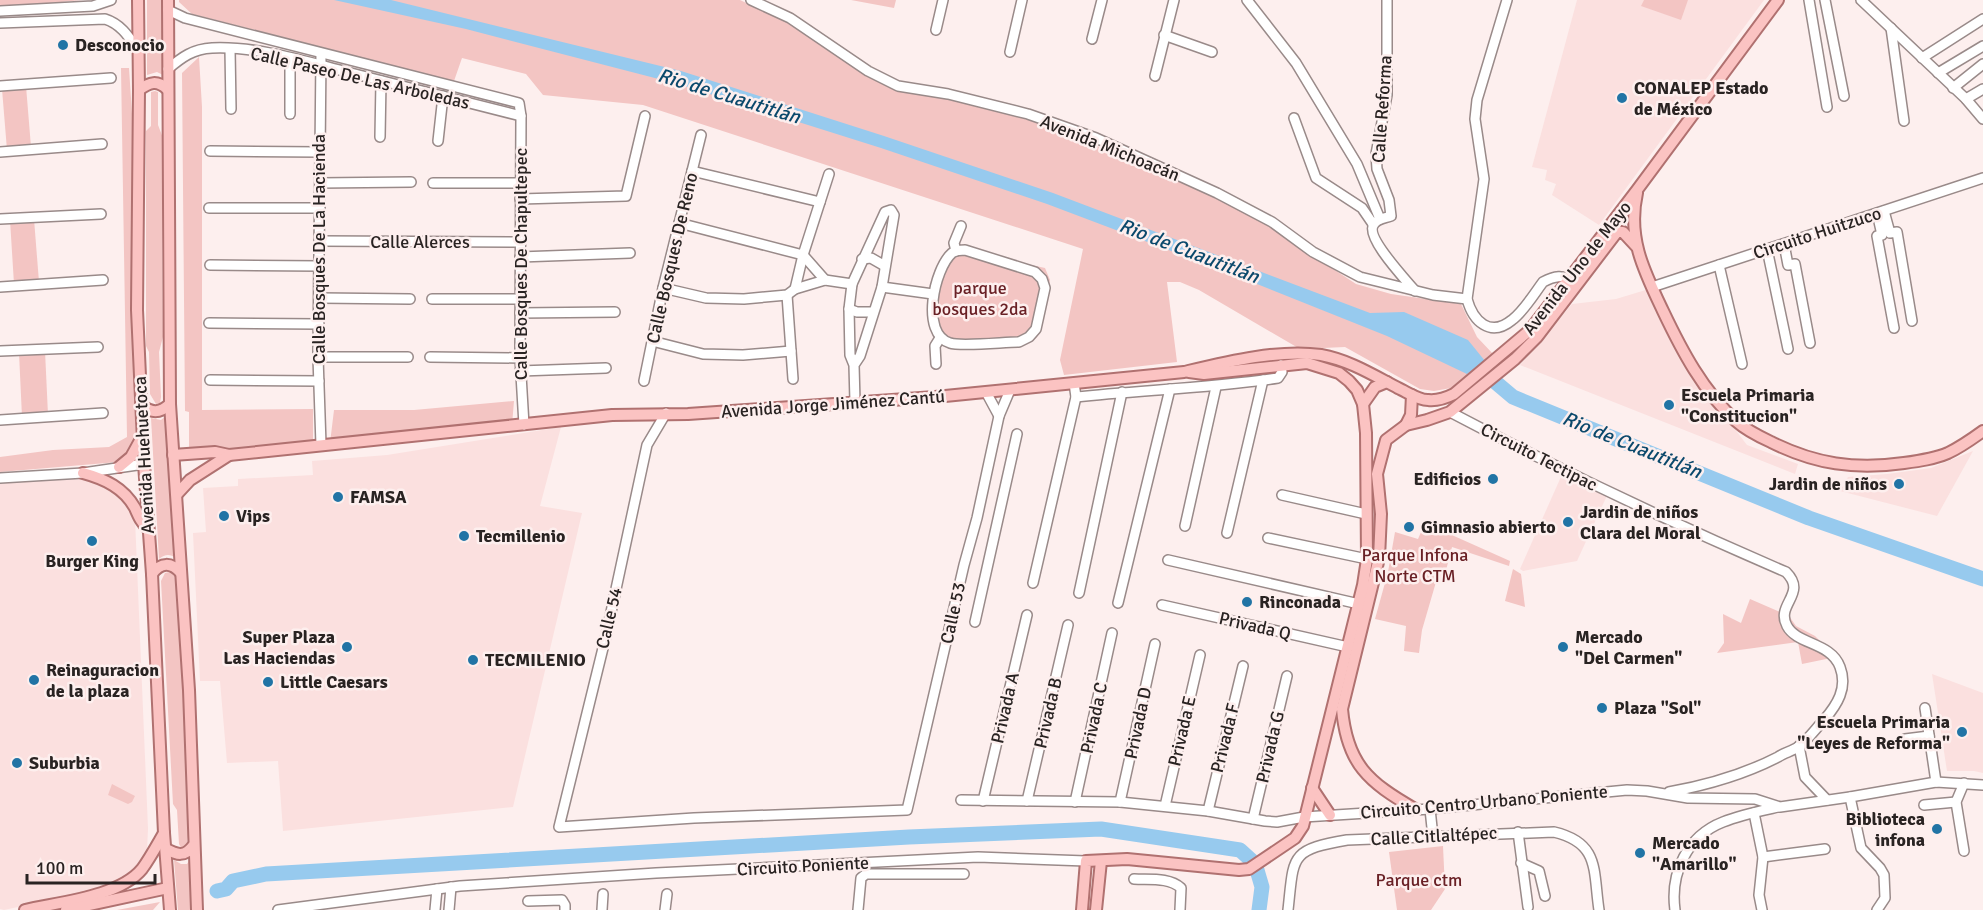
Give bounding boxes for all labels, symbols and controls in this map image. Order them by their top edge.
place label: Desconocio [75,34,164,56]
marker: Desconocio [56,38,70,52]
street label: Calle Paseo De Las Arboledas [248,42,472,114]
street label: Calle Reforma [1367,54,1397,164]
water label: Rio de Cuautitlán [655,62,804,130]
place label: CONALEP Estado de México [1634,77,1768,120]
marker: CONALEP Estado de México [1615,91,1629,105]
street label: Avenida Michoacán [1037,110,1183,186]
street label: Calle Bosques De La Hacienda [308,134,330,364]
street label: Calle Bosques De Chapultepec [510,148,532,380]
street label: Calle Bosques De Reno [642,170,702,346]
street label: Avenida Uno de Mayo [1518,197,1636,339]
street label: Circuito Huitzuco [1750,202,1884,264]
water label: Rio de Cuautitlán [1116,213,1263,290]
street label: Calle Alerces [370,231,470,253]
park label: parque bosques 2da [932,277,1028,320]
street label: Avenida Huehuetoca [129,376,159,534]
place label: Escuela Primaria "Constitucion" [1681,384,1815,427]
street label: Avenida Jorge Jiménez Cantú [720,385,946,423]
marker: Escuela Primaria "Constitucion" [1662,398,1676,412]
water label: Rio de Cuautitlán [1559,406,1706,485]
street label: Circuito Tectipac [1477,418,1601,496]
place label: Edificios [1414,468,1481,490]
marker: Edificios [1486,472,1500,486]
place label: Jardin de niños [1769,473,1887,495]
marker: Jardin de niños [1892,477,1906,491]
place label: FAMSA [350,486,407,508]
marker: FAMSA [331,490,345,504]
place label: Jardin de niños Clara del Moral [1580,501,1701,544]
place label: Vips [236,505,270,527]
marker: Vips [217,509,231,523]
marker: Jardin de niños Clara del Moral [1561,515,1575,529]
place label: Gimnasio abierto [1421,516,1556,538]
marker: Gimnasio abierto [1402,520,1416,534]
place label: Tecmillenio [476,525,565,547]
marker: Tecmillenio [457,529,471,543]
marker: Burger King [85,534,99,548]
park label: Parque Infona Norte CTM [1362,544,1468,587]
place label: Burger King [45,550,139,572]
street label: Calle 53 [936,580,970,646]
street label: Calle 54 [591,585,627,651]
place label: Rinconada [1259,591,1341,613]
marker: Rinconada [1240,595,1254,609]
street label: Privada Q [1217,607,1293,645]
place label: Super Plaza Las Haciendas [223,626,335,669]
place label: Mercado "Del Carmen" [1575,626,1682,669]
marker: Super Plaza Las Haciendas [340,640,354,654]
marker: Mercado "Del Carmen" [1556,640,1570,654]
place label: TECMILENIO [485,649,586,671]
marker: TECMILENIO [466,653,480,667]
place label: Reinaguracion de la plaza [46,659,159,702]
street label: Privada A [986,670,1024,746]
place label: Little Caesars [280,671,388,693]
marker: Reinaguracion de la plaza [27,673,41,687]
marker: Little Caesars [261,675,275,689]
street label: Privada B [1029,675,1067,751]
street label: Privada C [1076,680,1112,756]
street label: Privada D [1120,685,1156,761]
street label: Privada E [1163,694,1201,768]
place label: Plaza "Sol" [1614,697,1701,719]
street label: Privada F [1206,701,1244,775]
marker: Plaza "Sol" [1595,701,1609,715]
street label: Privada G [1251,709,1289,785]
place label: Escuela Primaria "Leyes de Reforma" [1797,711,1950,754]
marker: Escuela Primaria "Leyes de Reforma" [1955,725,1969,739]
place label: Suburbia [29,752,100,774]
marker: Suburbia [10,756,24,770]
street label: Circuito Centro Urbano Poniente [1359,780,1609,824]
place label: Biblioteca infona [1845,808,1925,851]
street label: Calle Citlaltépec [1370,822,1498,850]
marker: Biblioteca infona [1930,822,1944,836]
place label: Mercado "Amarillo" [1652,832,1737,875]
marker: Mercado "Amarillo" [1633,846,1647,860]
scale bar [27,847,154,885]
street label: Circuito Poniente [736,852,870,880]
text: 100 m [36,857,83,879]
park label: Parque ctm [1376,869,1462,891]

